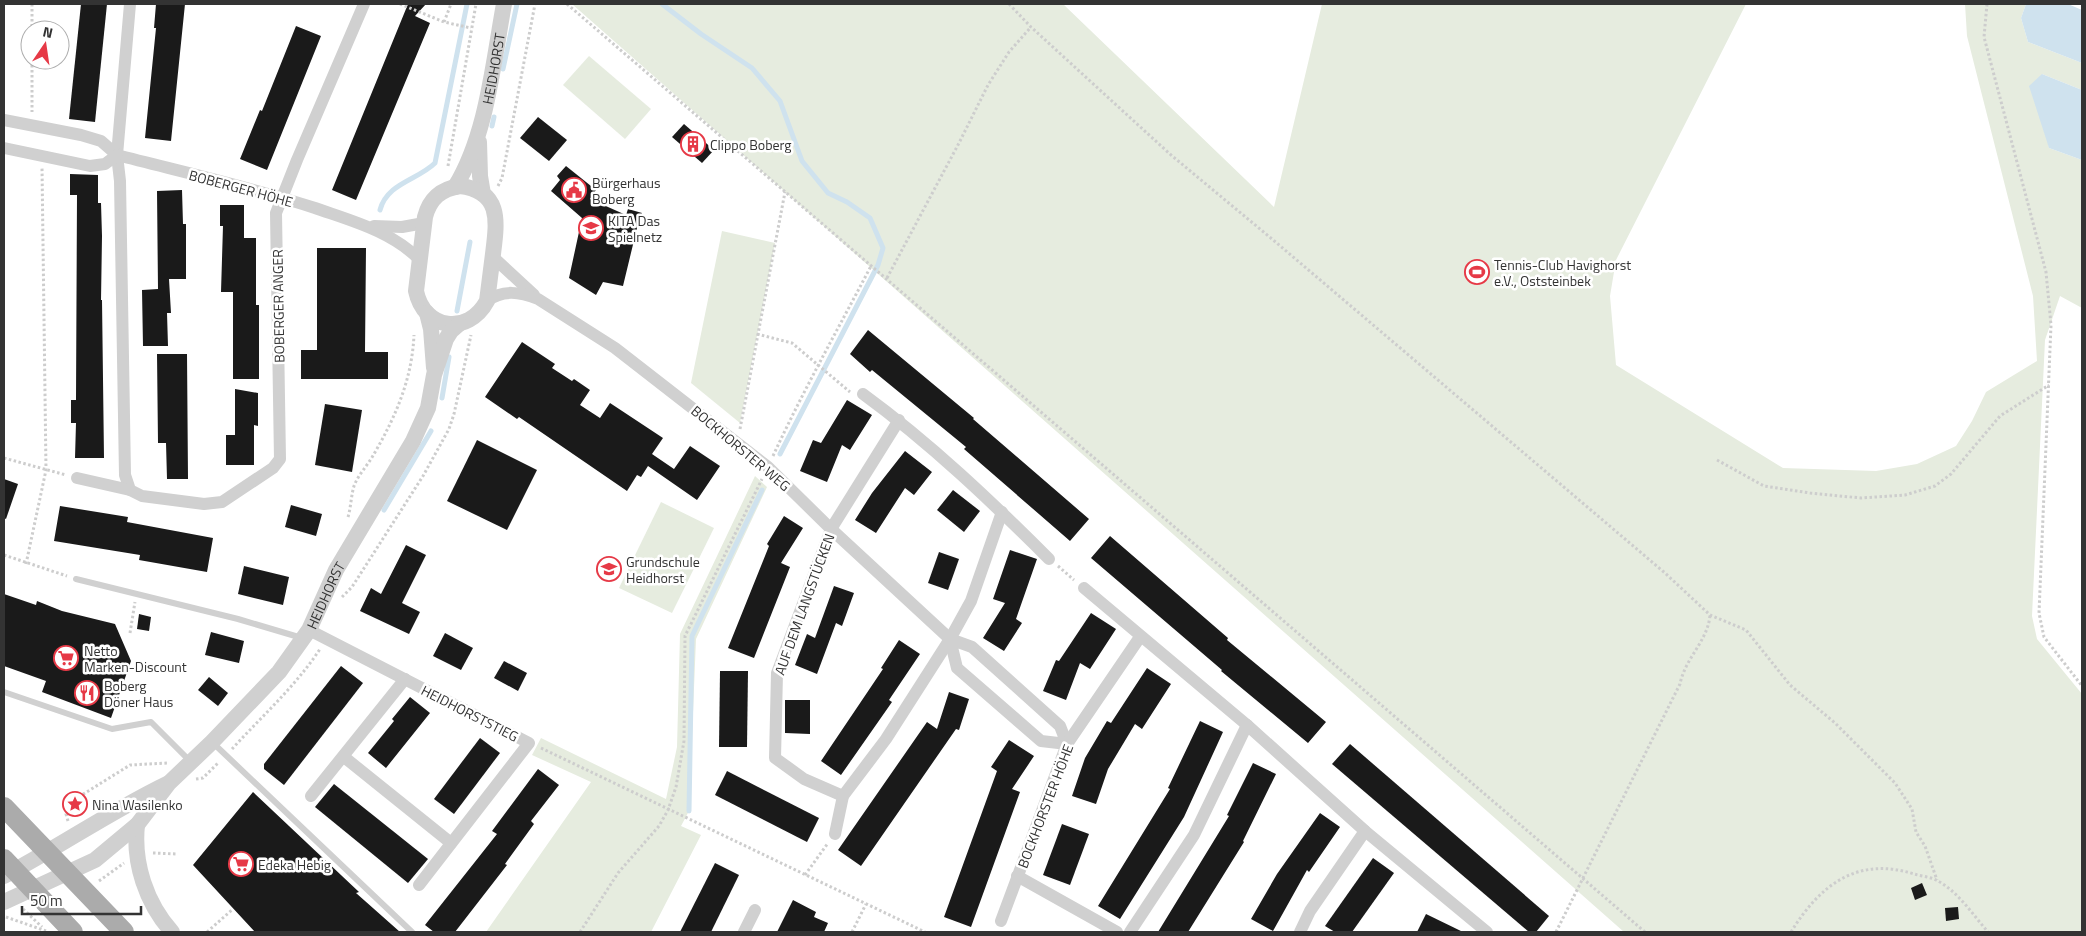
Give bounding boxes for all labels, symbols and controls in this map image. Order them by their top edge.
north arrow [20,20,70,70]
text: N [41,21,55,43]
street label: HEIDHORST [476,31,509,106]
building icon: Clippo Boberg [680,131,706,157]
place label: Clippo Boberg [710,134,792,155]
street label: BOBERGER HÖHE [187,164,296,212]
place label: Bürgerhaus Boberg [592,172,660,209]
public building icon: Bürgerhaus Boberg [561,177,587,203]
place label: KITA Das Spielnetz [608,210,662,247]
school or university icon: KITA Das Spielnetz [578,215,604,241]
street label: BOBERGER ANGER [267,249,289,363]
place label: Tennis-Club Havighorst e.V., Oststeinbek [1494,254,1631,291]
sports icon: Tennis-Club Havighorst e.V., Oststeinbek [1464,259,1490,285]
street label: BOCKHORSTER WEG [687,400,795,496]
street label: AUF DEM LANGSTÜCKEN [769,530,839,678]
place label: Grundschule Heidhorst [626,551,700,588]
school or university icon: Grundschule Heidhorst [596,556,622,582]
street label: HEIDHORST [300,557,350,632]
place label: Netto Marken-Discount [84,640,187,677]
supermarket icon: Netto Marken-Discount [53,645,79,671]
place label: Boberg Döner Haus [104,675,173,712]
street label: HEIDHORSTSTIEG [418,679,522,747]
restaurant icon: Boberg Döner Haus [74,680,100,706]
street label: BOCKHORSTER HÖHE [1012,741,1078,871]
place icon: Nina Wasilenko [62,791,88,817]
place label: Nina Wasilenko [92,794,183,815]
supermarket icon: Edeka Hebig [228,851,254,877]
place label: Edeka Hebig [258,854,331,875]
scale bar [22,884,141,916]
text: 50 m [30,889,63,912]

